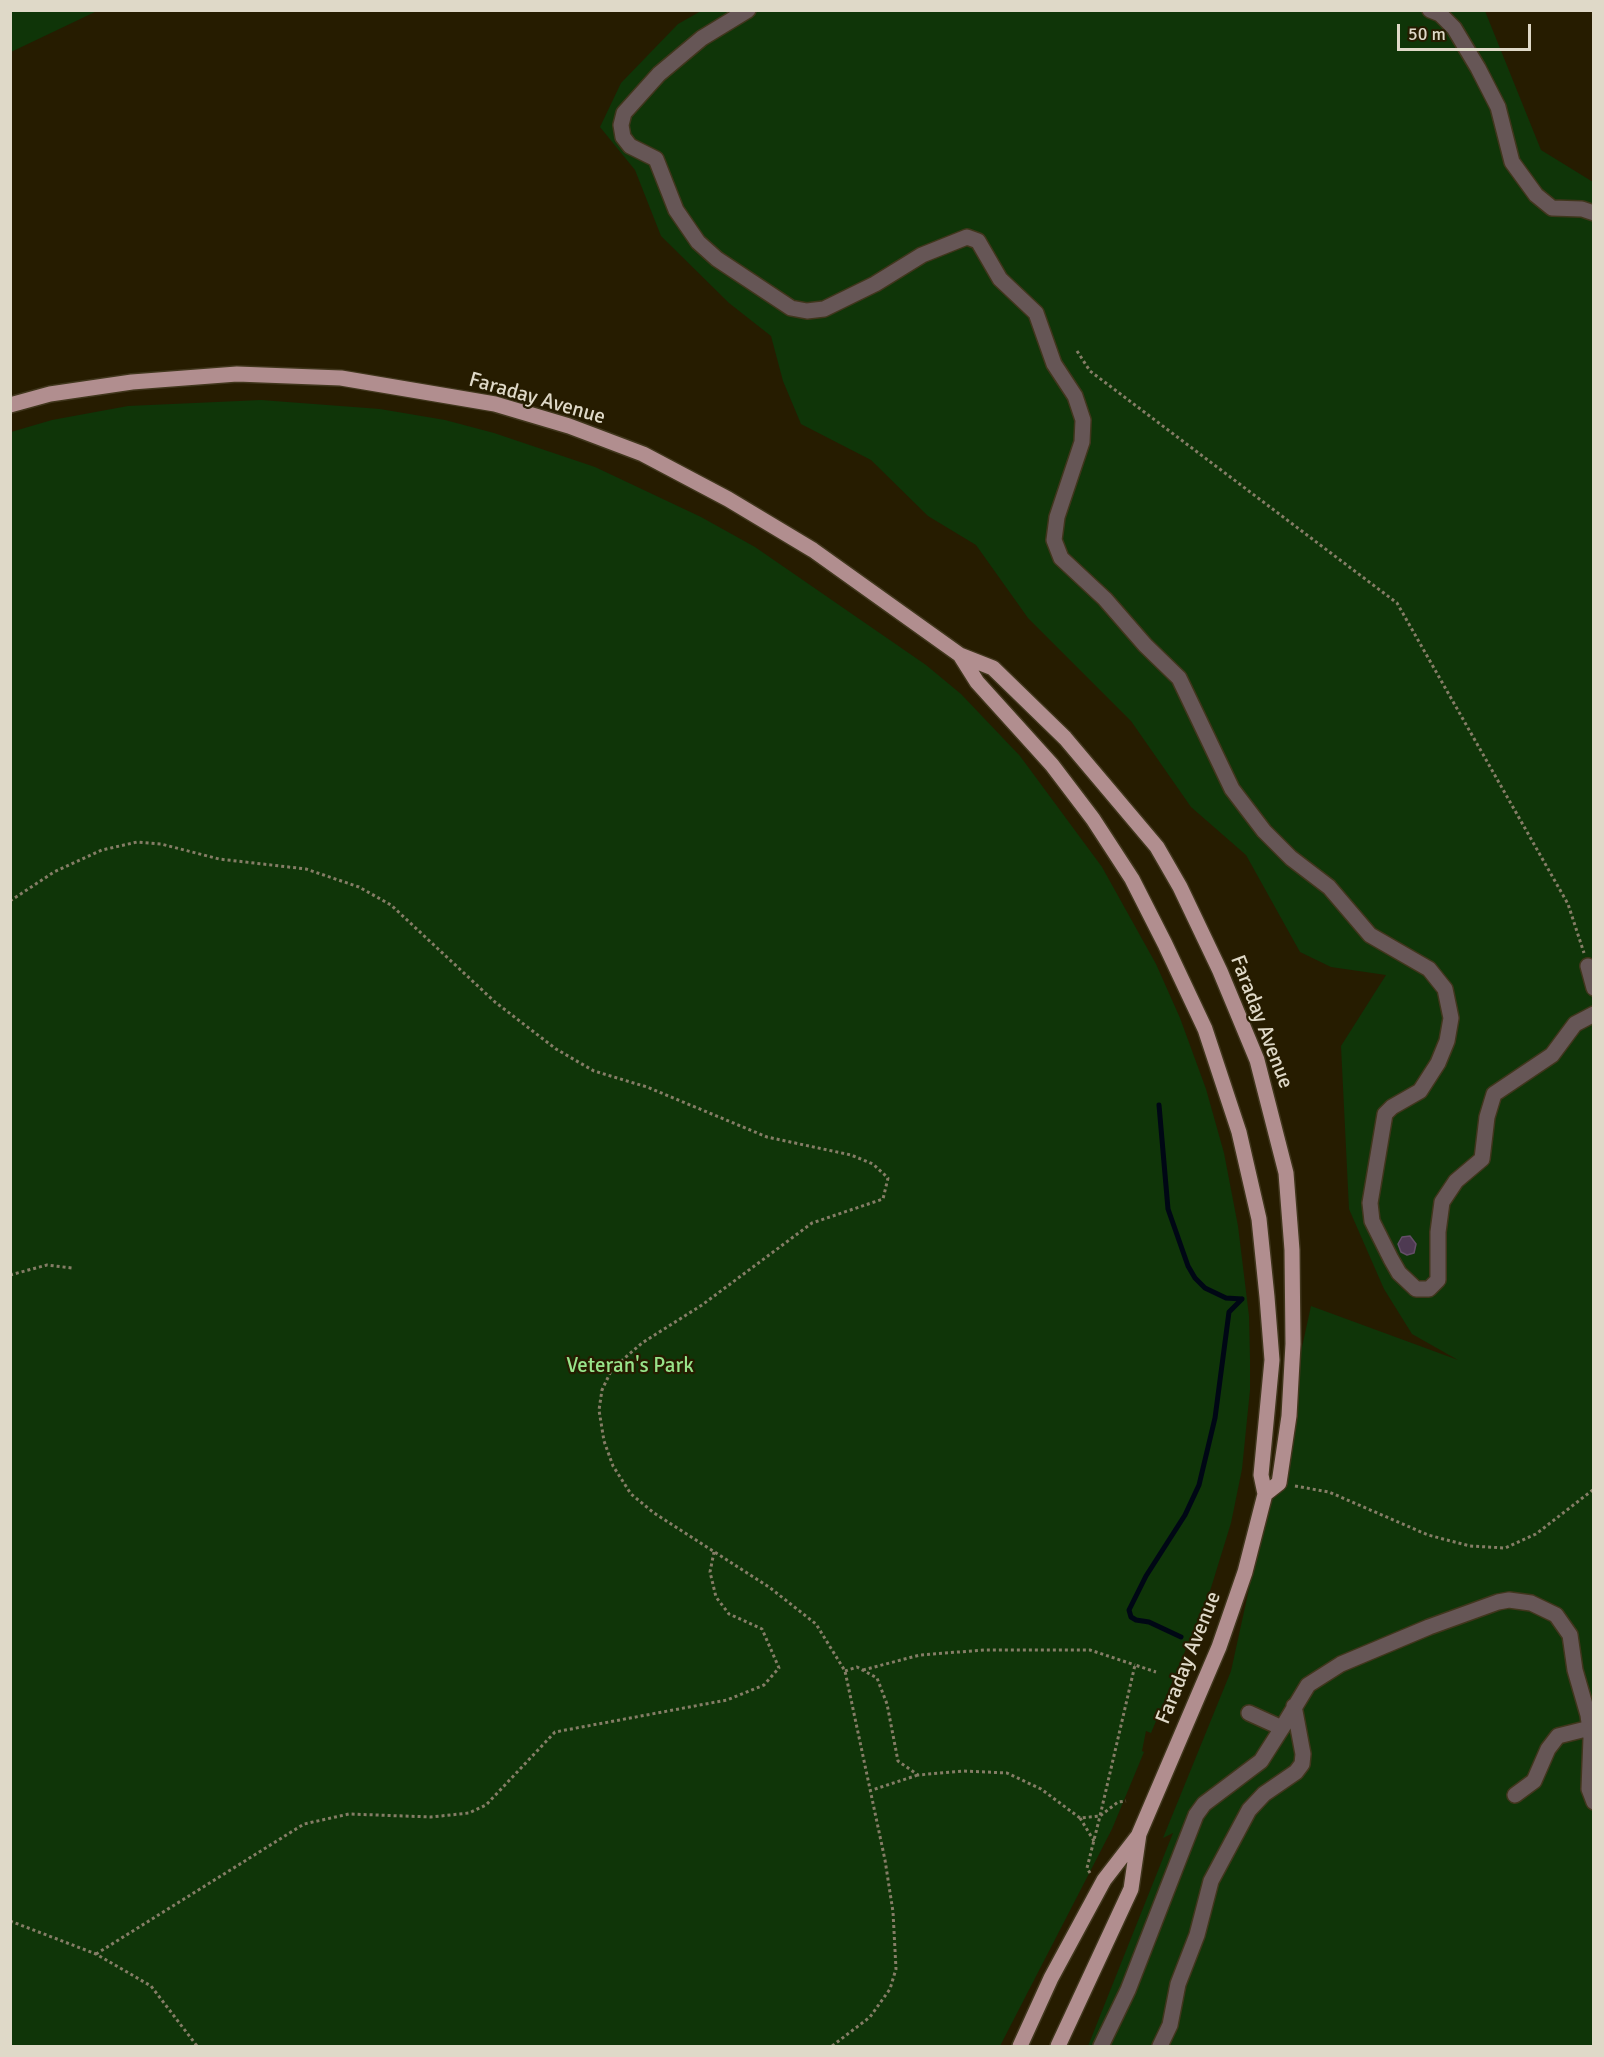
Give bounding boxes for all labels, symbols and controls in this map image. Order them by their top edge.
scale bar [1400,12,1534,50]
text: 50 m [1408,23,1446,45]
street label: Faraday Avenue [466,368,608,430]
street label: Faraday Avenue [1224,952,1298,1092]
park label: Veteran's Park [566,1353,694,1379]
street label: Faraday Avenue [1151,1588,1227,1728]

